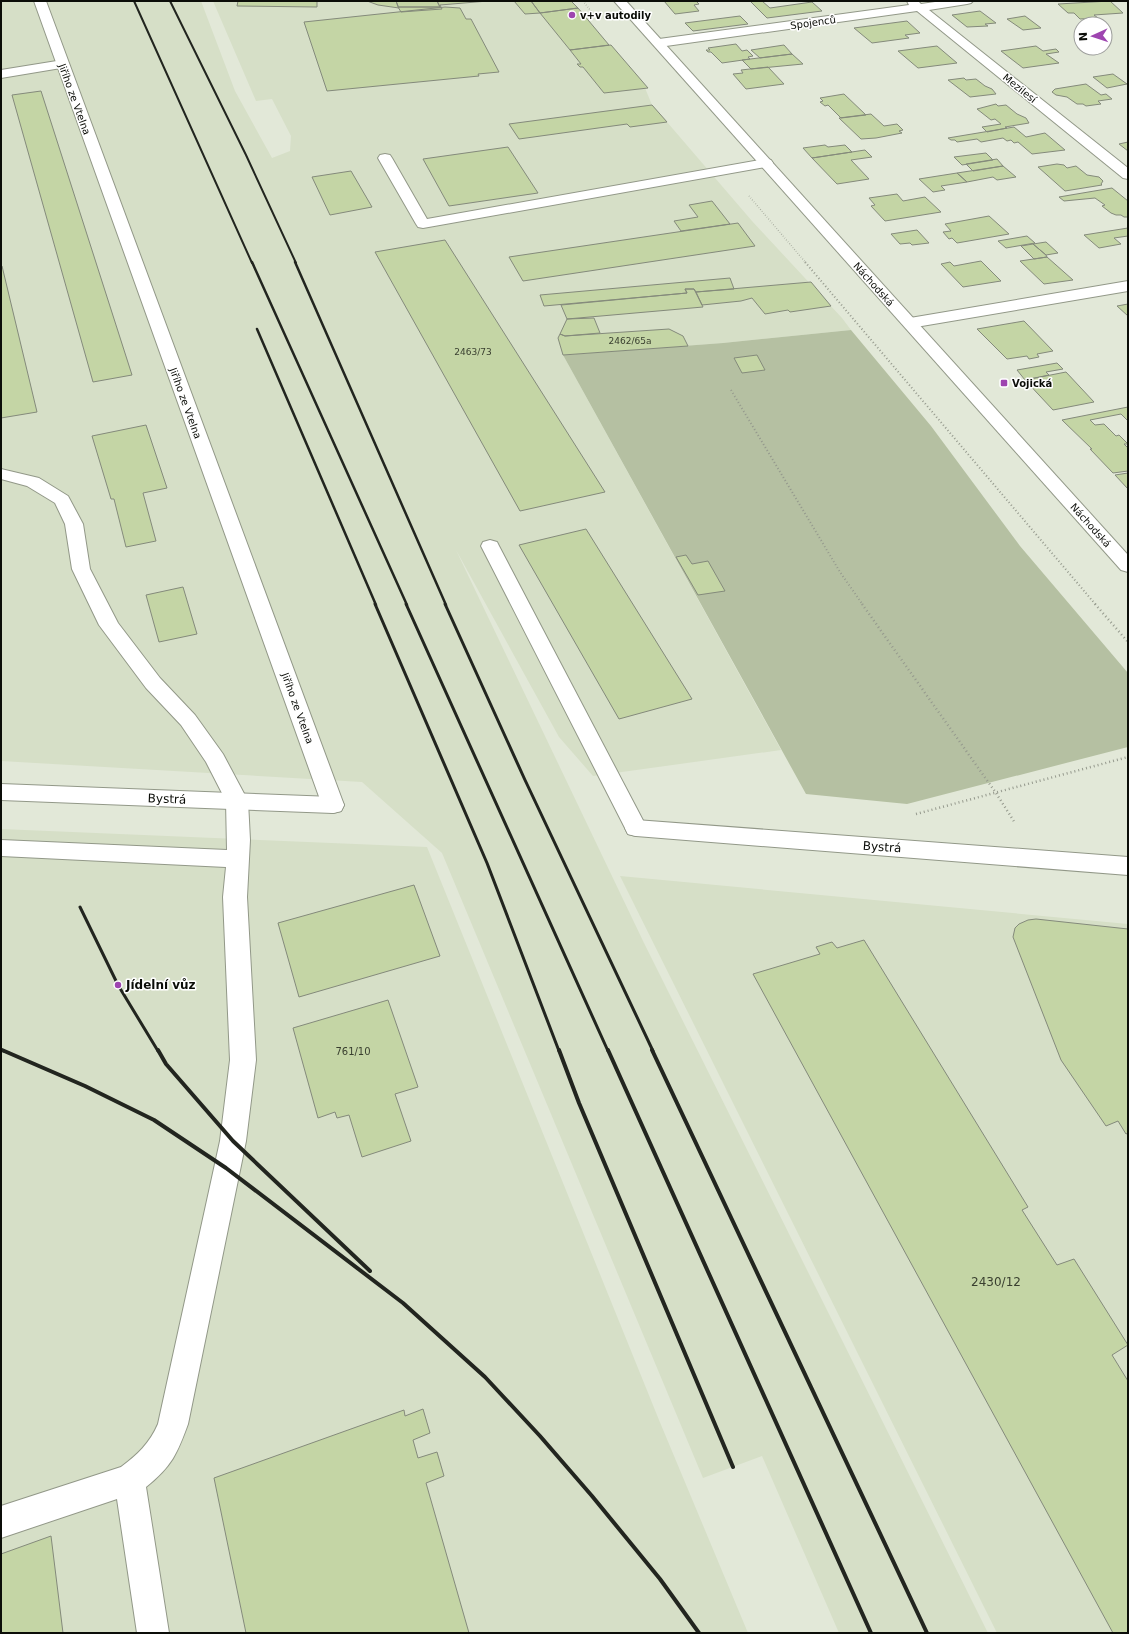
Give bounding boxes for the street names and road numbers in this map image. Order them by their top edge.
street label: Spojenců [790,14,837,31]
street label: Jiřího ze Vtelna [56,61,93,136]
street label: Mezilesí [1001,72,1040,106]
street label: Náchodská [851,260,896,308]
street label: Jiřího ze Vtelna [167,365,204,440]
street label: Náchodská [1068,501,1113,549]
street label: Jiřího ze Vtelna [279,670,316,745]
street label: Bystrá [147,791,187,807]
street label: Bystrá [862,839,902,855]

